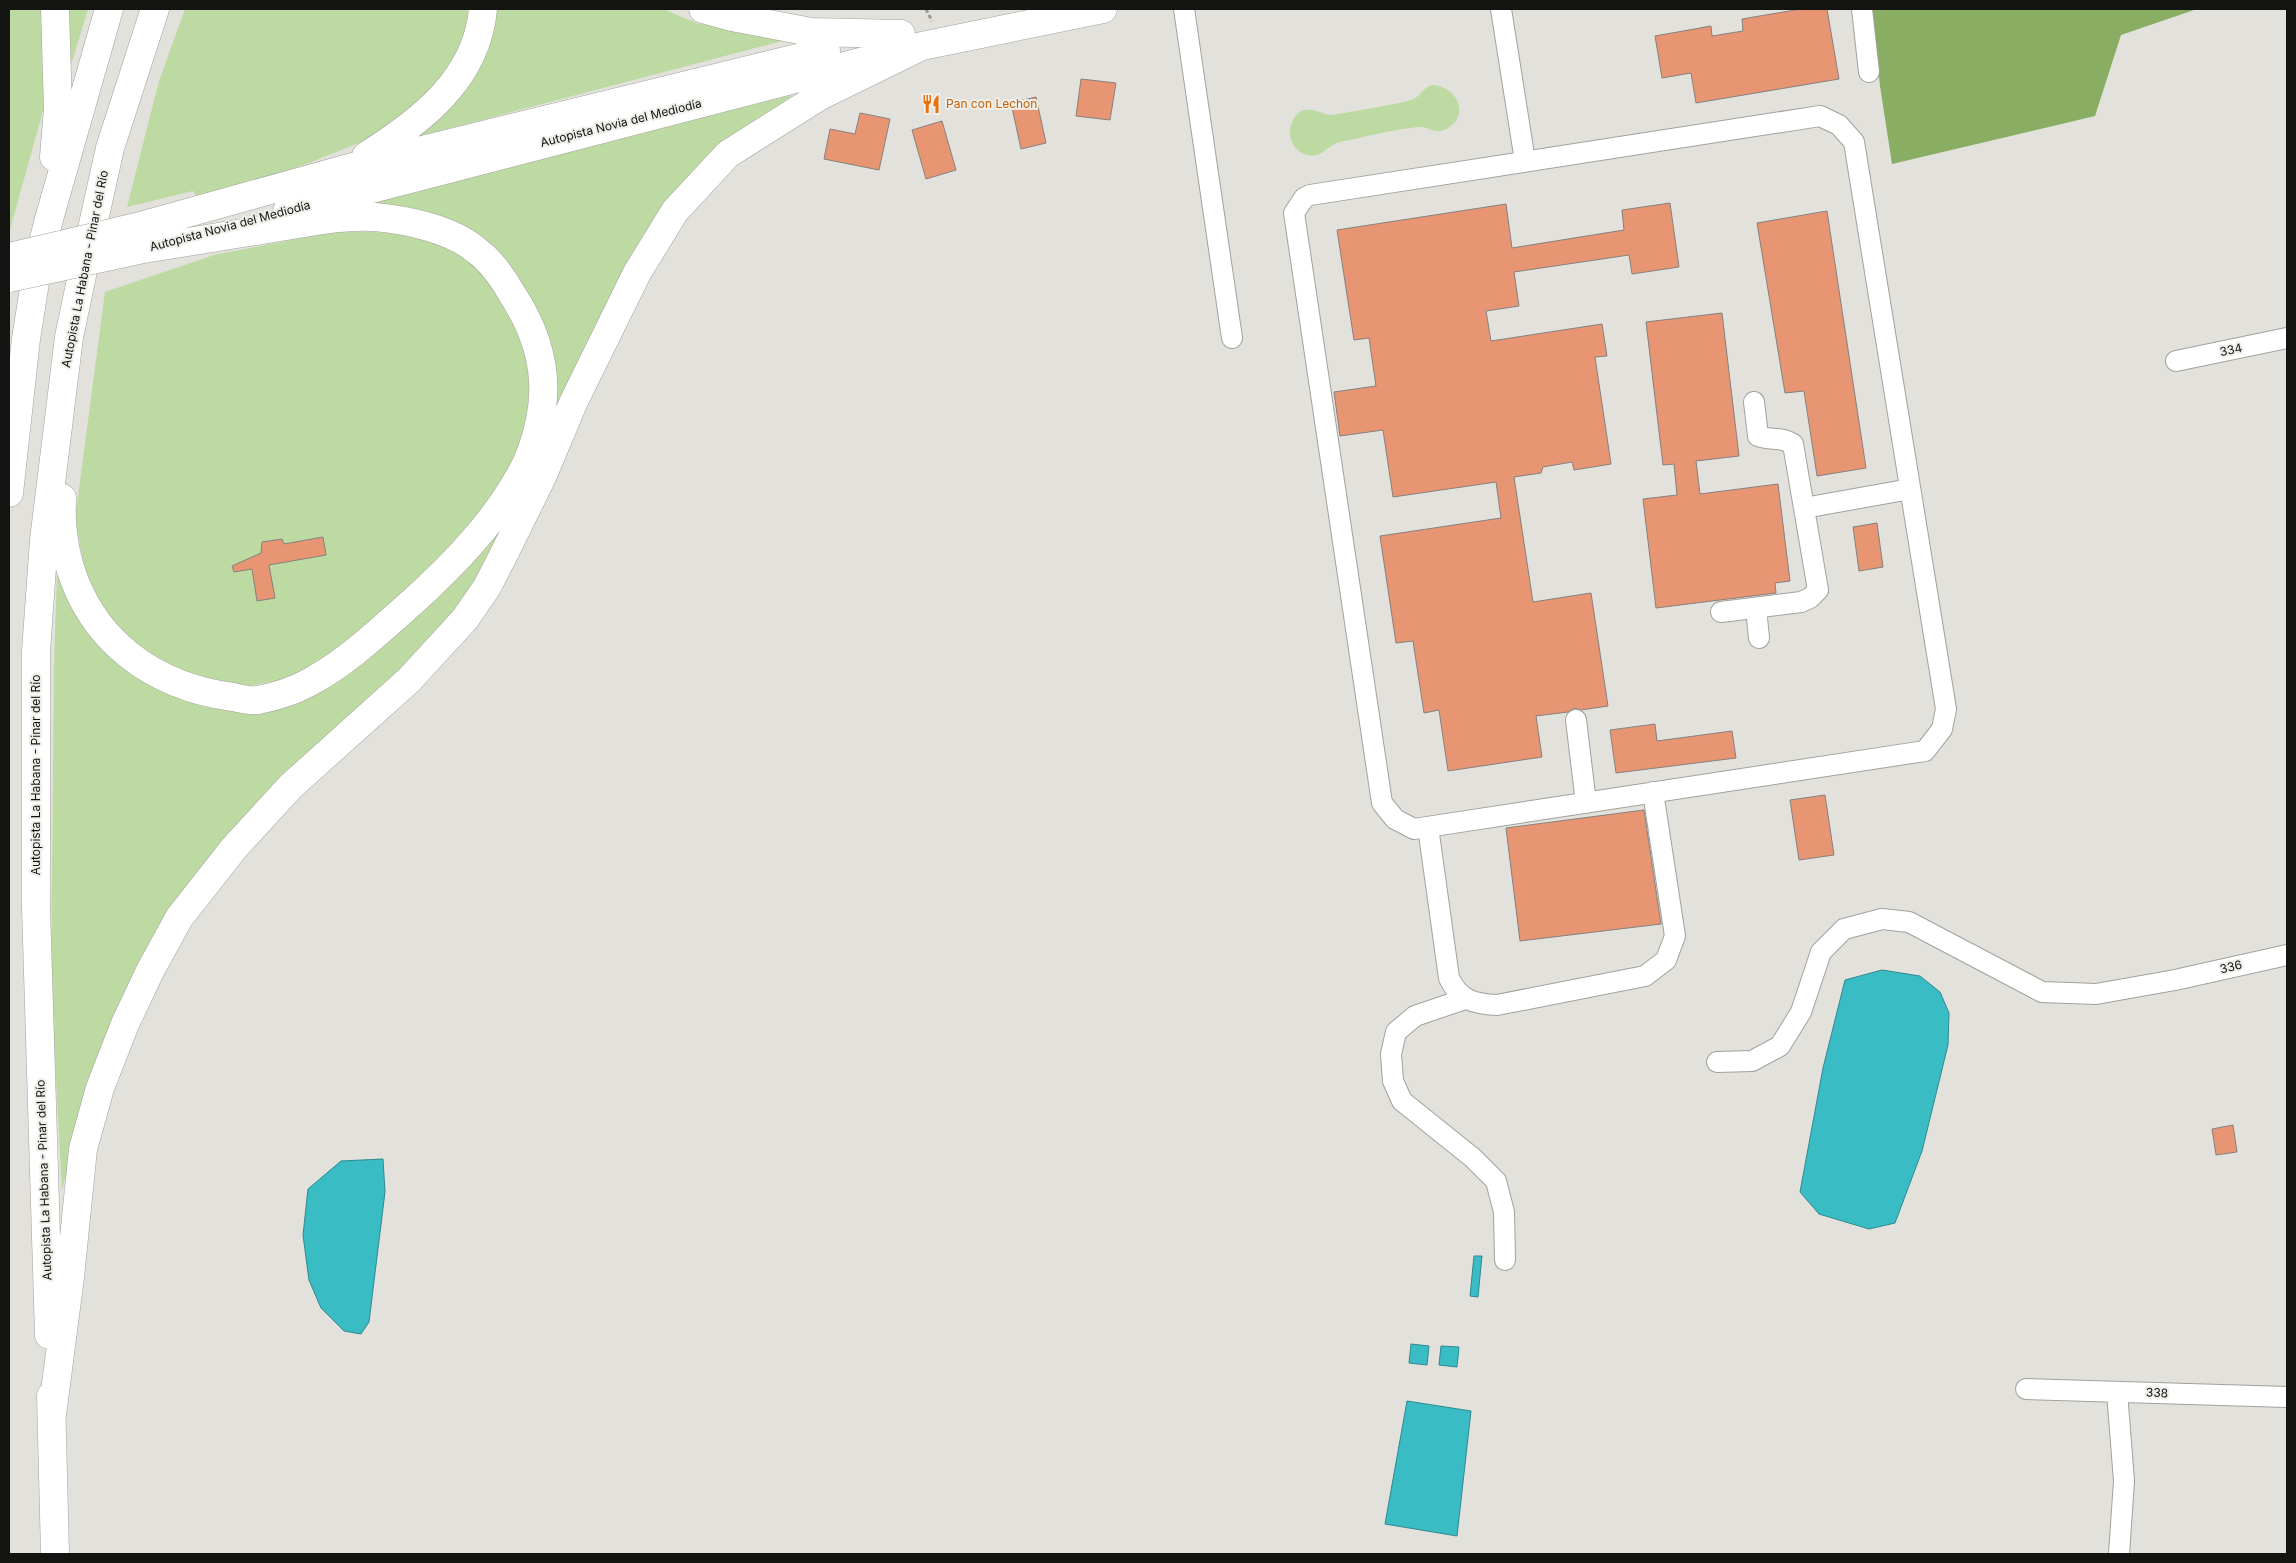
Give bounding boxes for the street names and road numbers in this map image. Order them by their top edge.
street label: Autopista Novia del Mediodía [539,95,703,150]
street label: Autopista La Habana - Pinar del Río [58,169,111,369]
street label: Autopista Novia del Mediodía [148,197,312,254]
street label: 334 [2218,340,2244,359]
street label: Autopista La Habana - Pinar del Río [28,675,43,875]
street label: 336 [2218,957,2243,976]
street label: Autopista La Habana - Pinar del Río [33,1079,54,1281]
street label: 338 [2146,1385,2168,1400]

